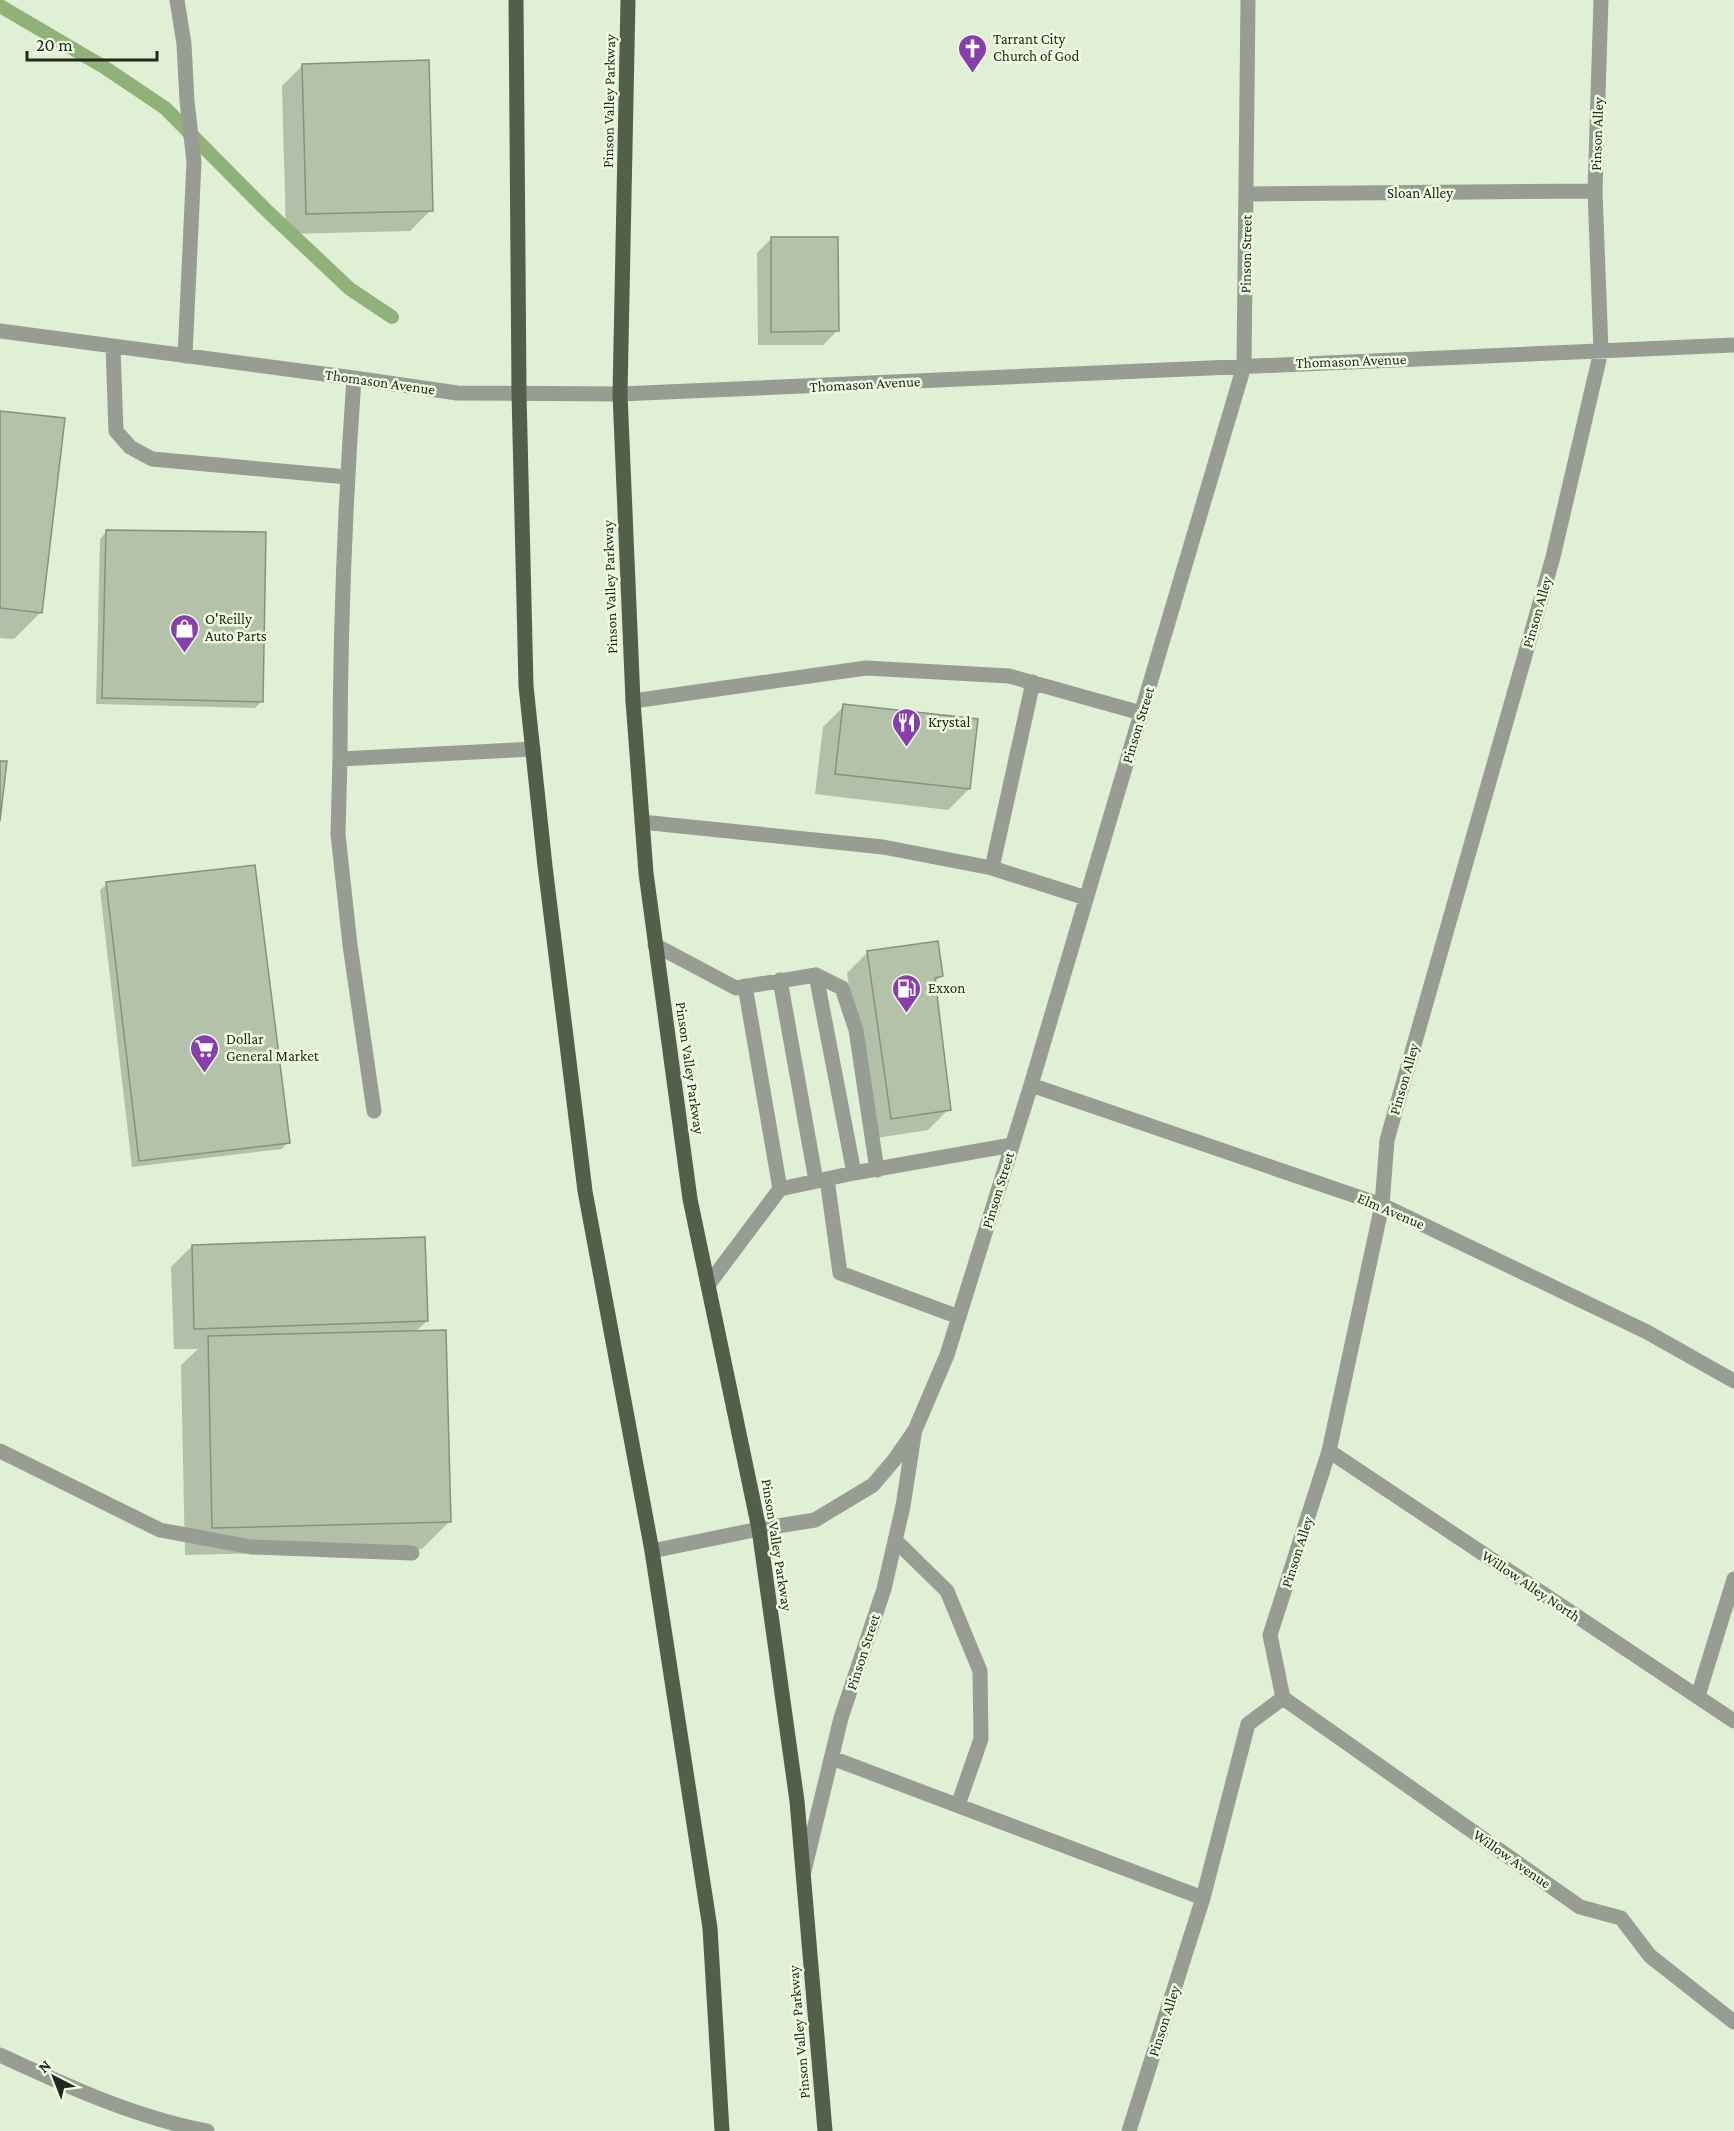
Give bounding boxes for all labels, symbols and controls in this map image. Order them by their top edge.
scale bar [27,24,158,62]
place label: Tarrant City Church of God [993,31,1080,64]
church icon: Tarrant City Church of God [956,32,988,74]
street label: Pinson Valley Parkway [600,34,619,168]
text: 20 m [36,35,73,55]
street label: Pinson Alley [1588,97,1607,171]
street label: Sloan Alley [1387,185,1453,202]
street label: Pinson Street [1237,213,1255,294]
street label: Thomason Avenue [1295,351,1407,371]
street label: Thomason Avenue [324,366,436,398]
street label: Thomason Avenue [809,373,921,395]
street label: Pinson Valley Parkway [600,520,621,654]
street label: Pinson Alley [1519,574,1556,650]
place label: O'Reilly Auto Parts [205,611,267,644]
shop icon: O'Reilly Auto Parts [168,612,200,654]
street label: Pinson Street [1119,684,1157,765]
restaurant icon: Krystal [891,706,923,748]
place label: Krystal [928,714,971,731]
fuel station icon: Exxon [891,972,923,1014]
place label: Exxon [928,980,965,996]
street label: Pinson Valley Parkway [672,1001,707,1136]
place label: Dollar General Market [226,1031,320,1064]
supermarket icon: Dollar General Market [189,1032,221,1074]
street label: Pinson Alley [1386,1041,1423,1117]
street label: Pinson Street [979,1149,1017,1230]
street label: Elm Avenue [1355,1190,1427,1232]
street label: Pinson Valley Parkway [758,1478,795,1613]
street label: Pinson Alley [1278,1514,1317,1590]
street label: Willow Alley North [1478,1547,1583,1626]
street label: Pinson Street [843,1611,883,1692]
street label: Willow Avenue [1470,1826,1554,1892]
street label: Pinson Valley Parkway [785,1964,814,2099]
street label: Pinson Alley [1145,1983,1184,2059]
north arrow [24,2047,84,2107]
text: N [35,2056,54,2076]

